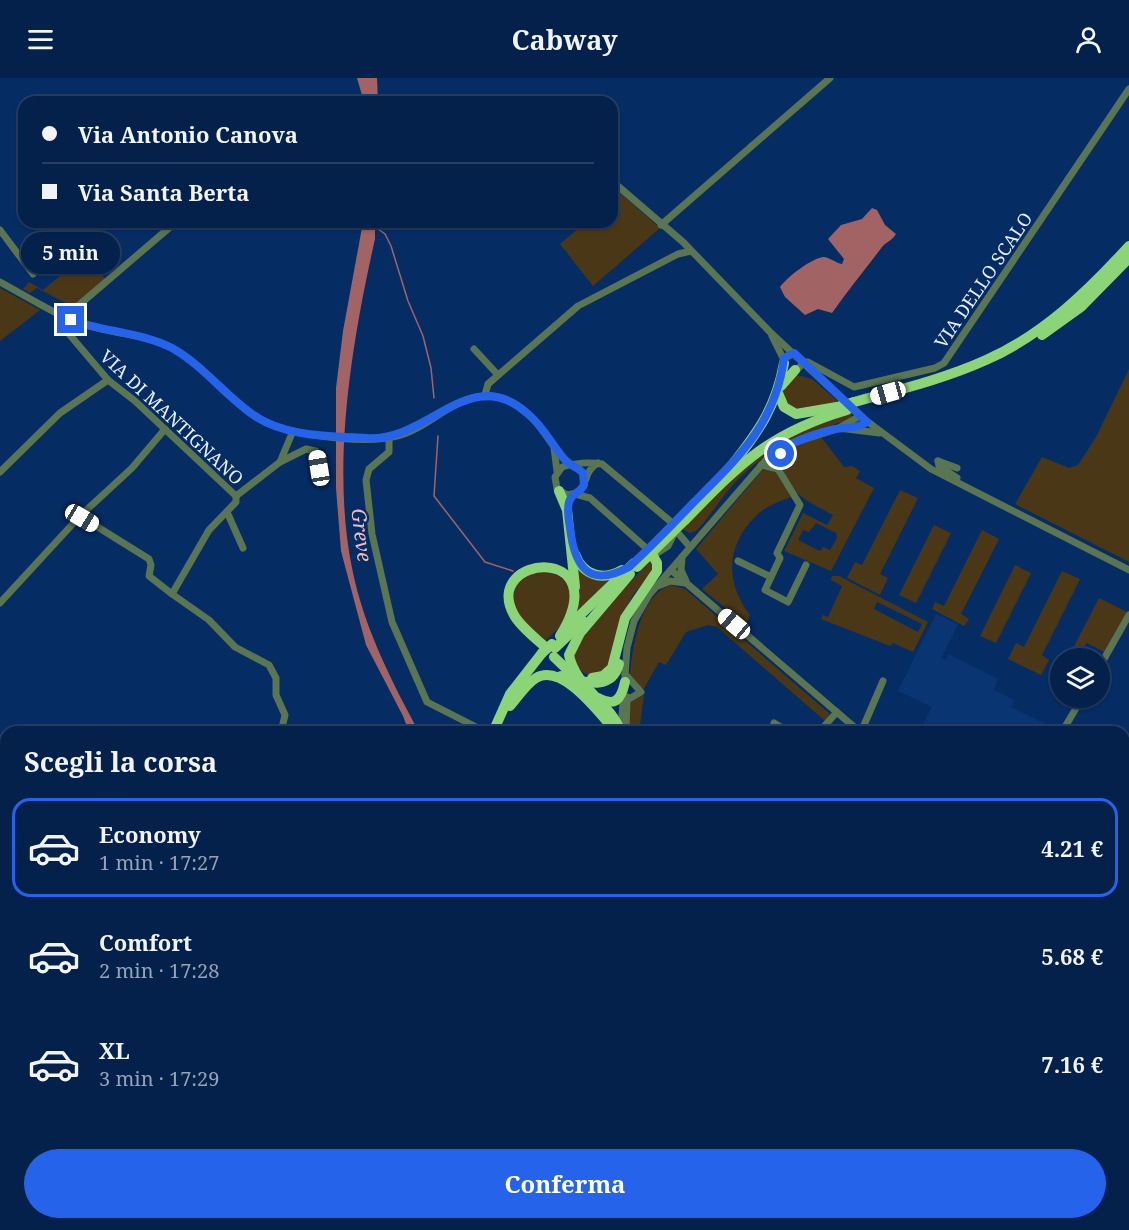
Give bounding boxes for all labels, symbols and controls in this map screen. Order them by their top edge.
text: Cabway [511,21,618,58]
icon: menu [24,23,57,56]
icon: person [1072,23,1105,56]
text: Via Antonio Canova [78,119,298,149]
text: Via Santa Berta [78,177,249,207]
street label: VIA DELLO SCALO [929,207,1037,353]
callout: 5 min [22,233,121,275]
text: 5 min [42,239,99,266]
route end [57,306,84,333]
street label: VIA DI MANTIGNANO [95,344,249,490]
car [868,379,908,407]
route start [767,440,794,467]
car [307,449,331,487]
car [62,501,102,535]
water label: Greve [345,507,379,563]
car [714,606,754,642]
map controls [1050,648,1110,708]
button: layers [1050,648,1110,708]
text: Scegli la corsa [24,743,217,780]
text: Economy [99,819,201,849]
icon: car [27,821,81,875]
text: 4.21 € [1041,833,1103,863]
text: 1 min · 17:27 [99,849,219,876]
text: Comfort [99,927,192,957]
icon: car [27,929,81,983]
text: 5.68 € [1041,941,1103,971]
text: 2 min · 17:28 [99,957,219,984]
text: XL [99,1035,130,1065]
icon: car [27,1037,81,1091]
text: 7.16 € [1041,1049,1103,1079]
text: 3 min · 17:29 [99,1065,219,1092]
button: Conferma [24,1149,1106,1218]

